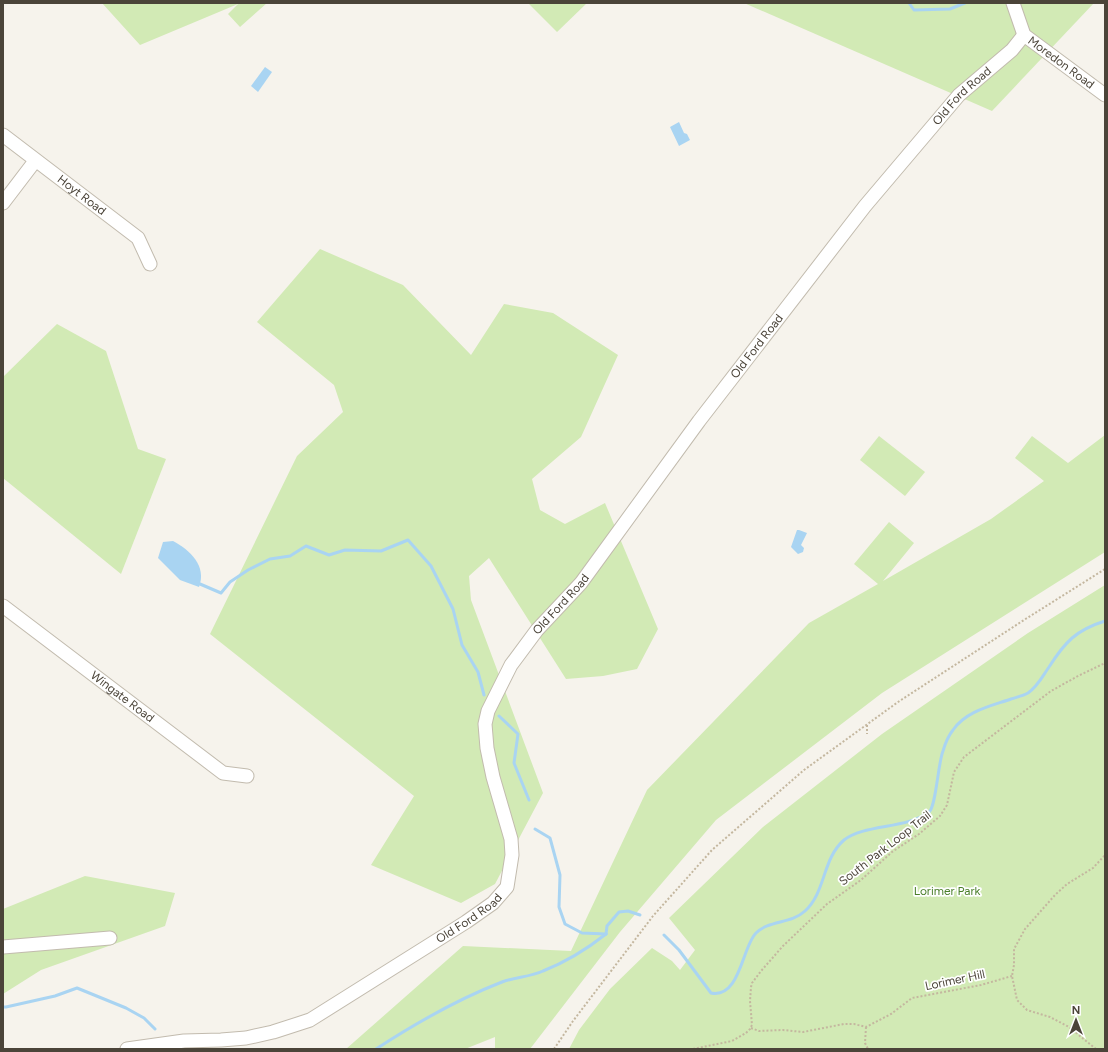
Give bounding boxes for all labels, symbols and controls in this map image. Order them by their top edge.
street label: Moredon Road [1025,33,1097,92]
street label: Old Ford Road [930,64,994,128]
street label: Hoyt Road [55,172,109,218]
street label: Old Ford Road [728,311,786,381]
street label: Old Ford Road [530,571,592,637]
street label: Wingate Road [88,668,157,725]
street label: South Park Loop Trail [836,808,934,888]
park label: Lorimer Park [914,884,981,898]
street label: Old Ford Road [433,891,505,946]
street label: Lorimer Hill [924,967,986,993]
north arrow [1056,1000,1096,1040]
text: N [1072,1004,1080,1017]

